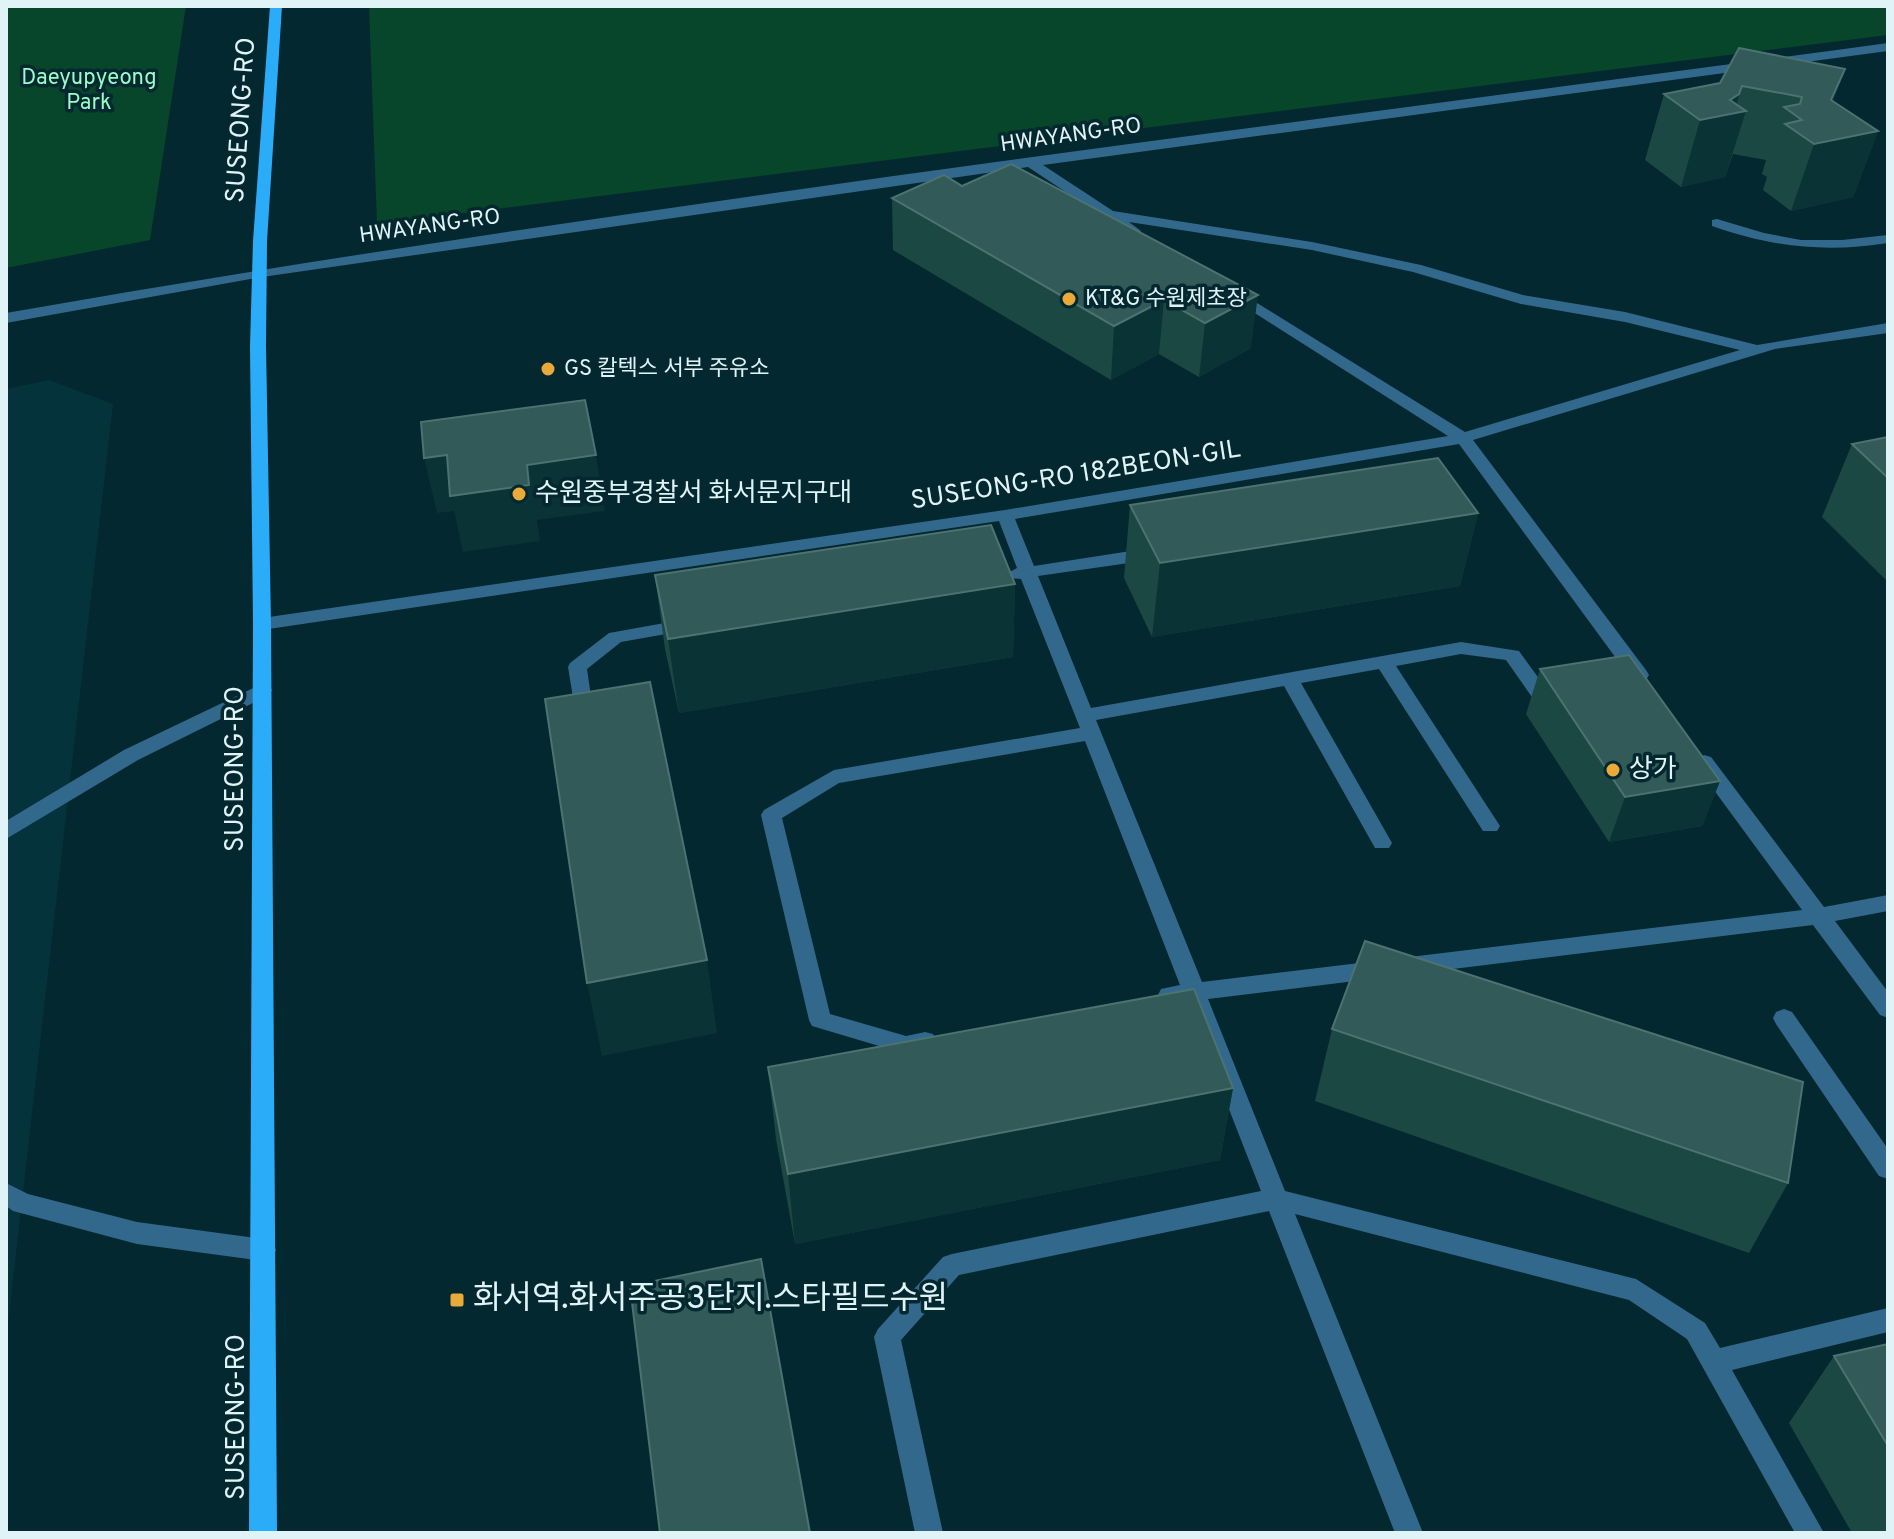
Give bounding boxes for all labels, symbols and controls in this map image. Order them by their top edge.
street label: SUSEONG-RO [220,36,264,204]
park label: Daeyupyeong Park [21,65,157,117]
street label: HWAYANG-RO [999,113,1143,159]
street label: HWAYANG-RO [358,204,502,250]
place label: KT&G 수원제초장 [1085,286,1247,313]
marker: KT&G 수원제초장 [1060,290,1078,308]
place label: GS 칼텍스 서부 주유소 [564,356,770,383]
marker: GS 칼텍스 서부 주유소 [539,360,557,378]
street label: SUSEONG-RO 182BEON-GIL [909,434,1243,518]
place label: 수원중부경찰서 화서문지구대 [535,478,852,511]
marker: 수원중부경찰서 화서문지구대 [510,485,528,503]
street label: SUSEONG-RO [220,686,253,852]
place label: 상가 [1629,754,1677,787]
marker: 상가 [1604,761,1622,779]
place label: 화서역.화서주공3단지.스타필드수원 [473,1280,948,1320]
marker: 화서역.화서주공3단지.스타필드수원 [448,1291,466,1309]
street label: SUSEONG-RO [221,1334,254,1500]

